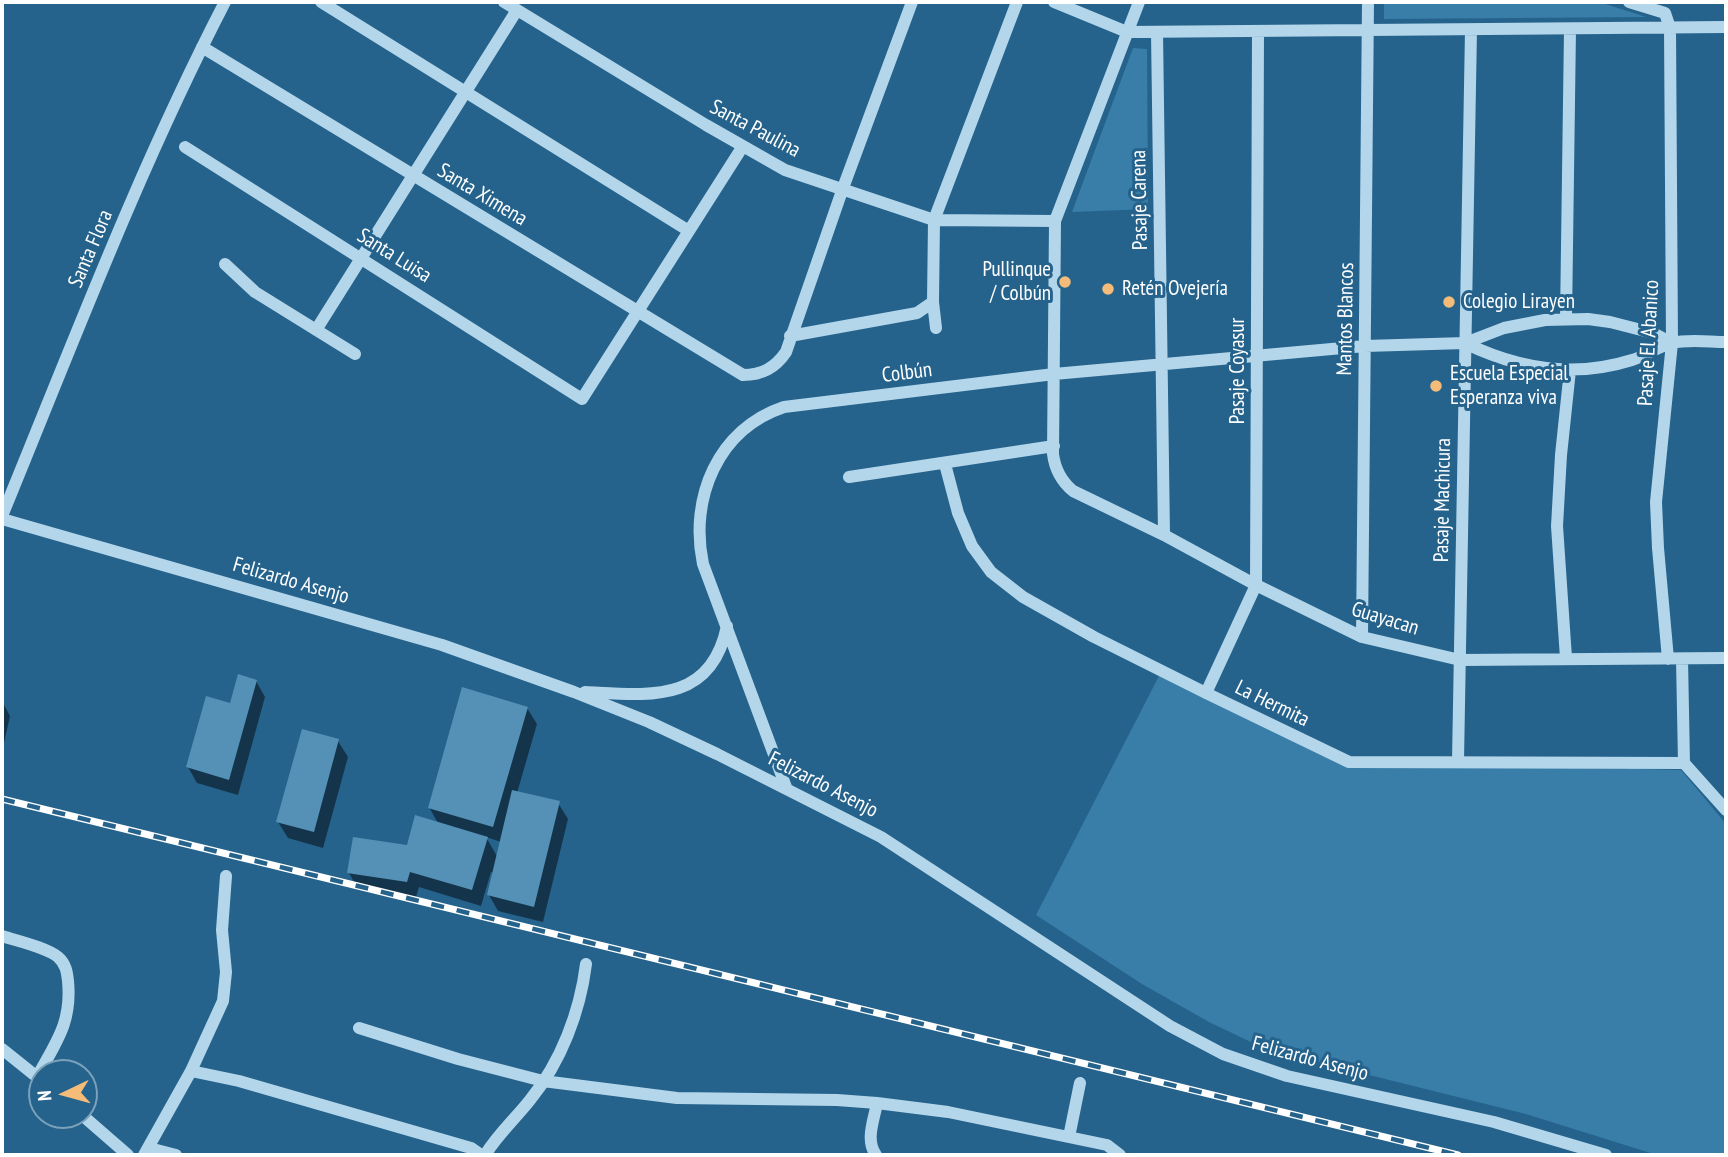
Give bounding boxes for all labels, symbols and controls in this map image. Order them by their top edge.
street label: Santa Paulina [706,95,804,163]
street label: Pasaje Carena [1127,150,1153,250]
street label: Santa Ximena [433,158,531,232]
street label: Santa Flora [63,206,119,292]
street label: Santa Luisa [352,223,436,289]
place label: Pullinque / Colbún [983,257,1051,307]
street label: Mantos Blancos [1332,262,1360,376]
marker: Pullinque / Colbún [1057,274,1073,290]
place label: Retén Ovejería [1122,276,1228,302]
street label: Pasaje El Abanico [1633,279,1665,407]
marker: Retén Ovejería [1100,281,1116,297]
place label: Colegio Lirayen [1463,289,1575,315]
marker: Colegio Lirayen [1441,294,1457,310]
street label: Pasaje Coyasur [1225,318,1251,424]
street label: Colbún [880,357,934,389]
place label: Escuela Especial Esperanza viva [1450,361,1568,411]
marker: Escuela Especial Esperanza viva [1428,378,1444,394]
street label: Pasaje Machicura [1429,438,1457,562]
street label: Felizardo Asenjo [230,552,352,610]
street label: Guayacan [1348,597,1422,641]
street label: La Hermita [1231,675,1313,733]
street label: Felizardo Asenjo [764,747,882,823]
street label: Felizardo Asenjo [1249,1031,1371,1087]
north arrow [28,1059,98,1129]
text: N [32,1090,56,1102]

